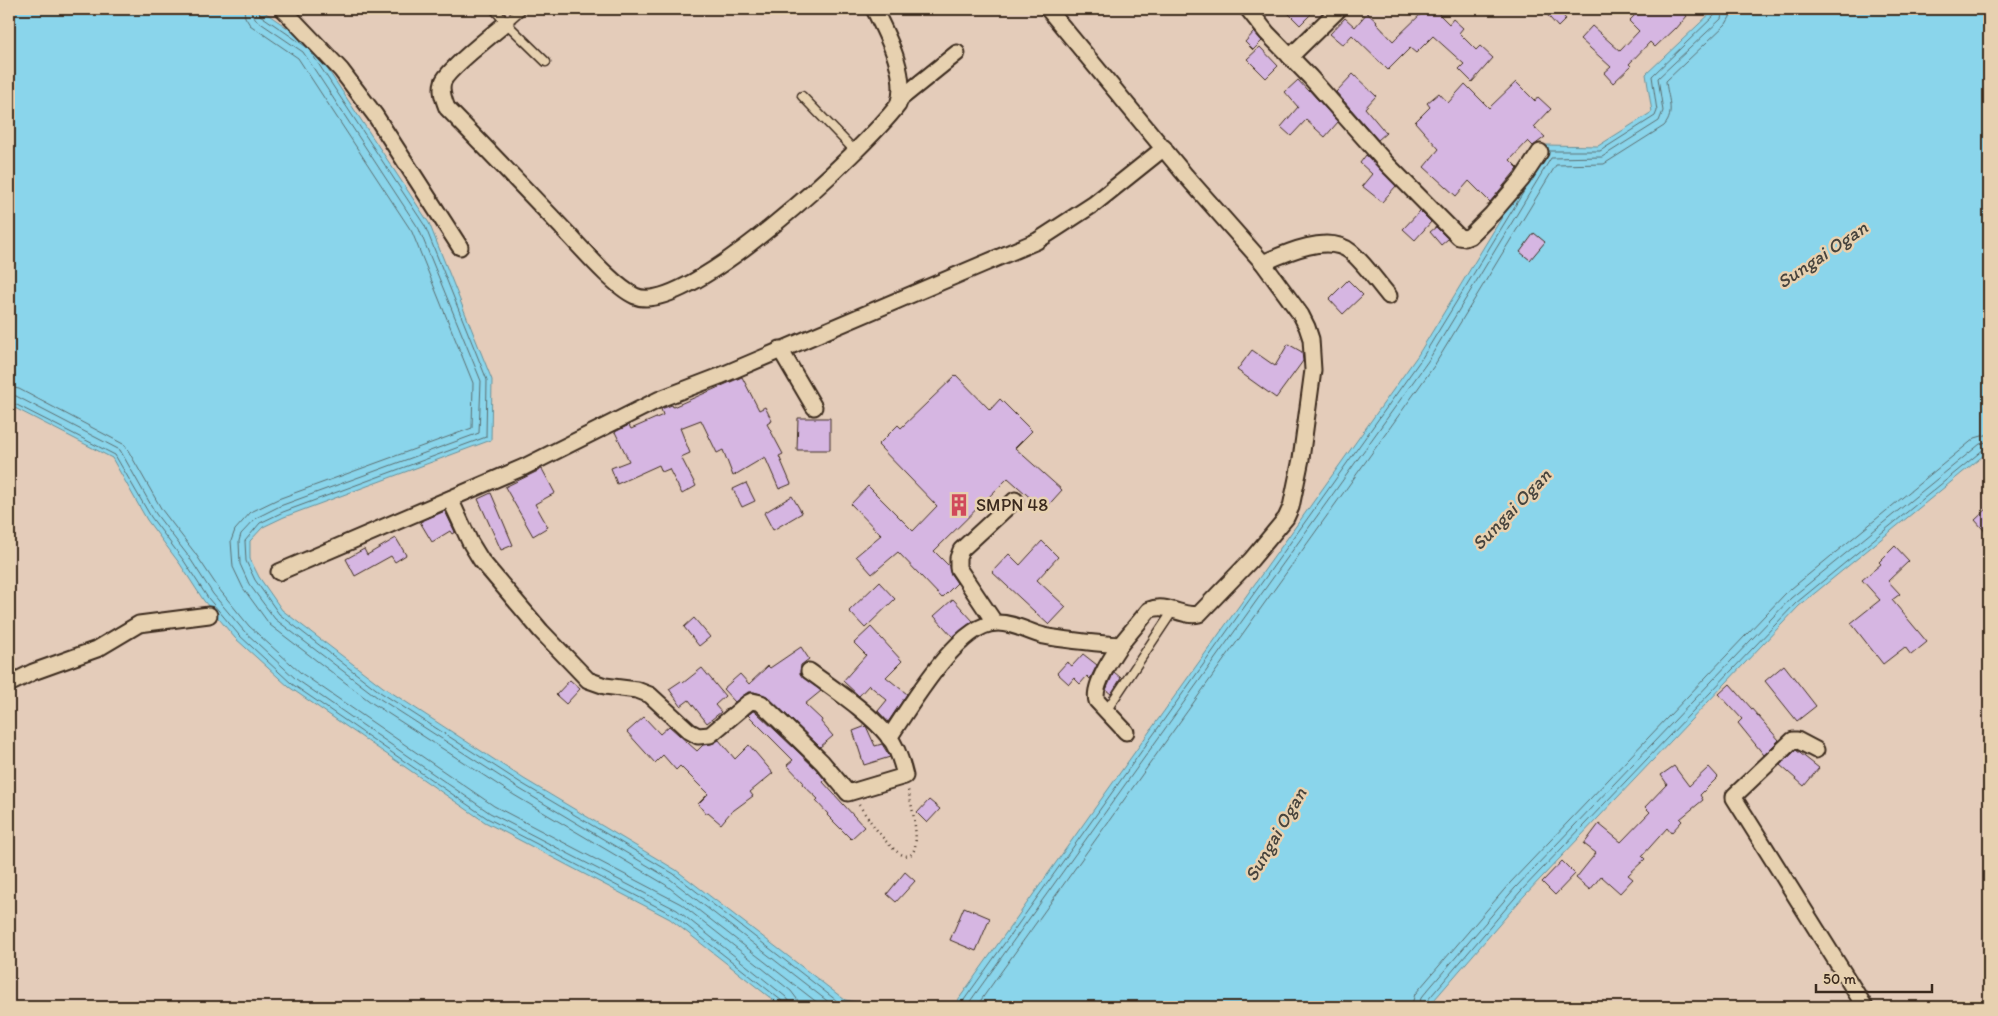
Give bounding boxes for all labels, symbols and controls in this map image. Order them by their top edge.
water label: Sungai Ogan [1773,216,1872,293]
water label: Sungai Ogan [1467,464,1556,555]
building icon: SMPN 48 [946,492,972,518]
place label: SMPN 48 [976,494,1048,516]
water label: Sungai Ogan [1239,783,1312,885]
scale bar [1816,961,1932,993]
text: 50 m [1823,970,1856,988]

